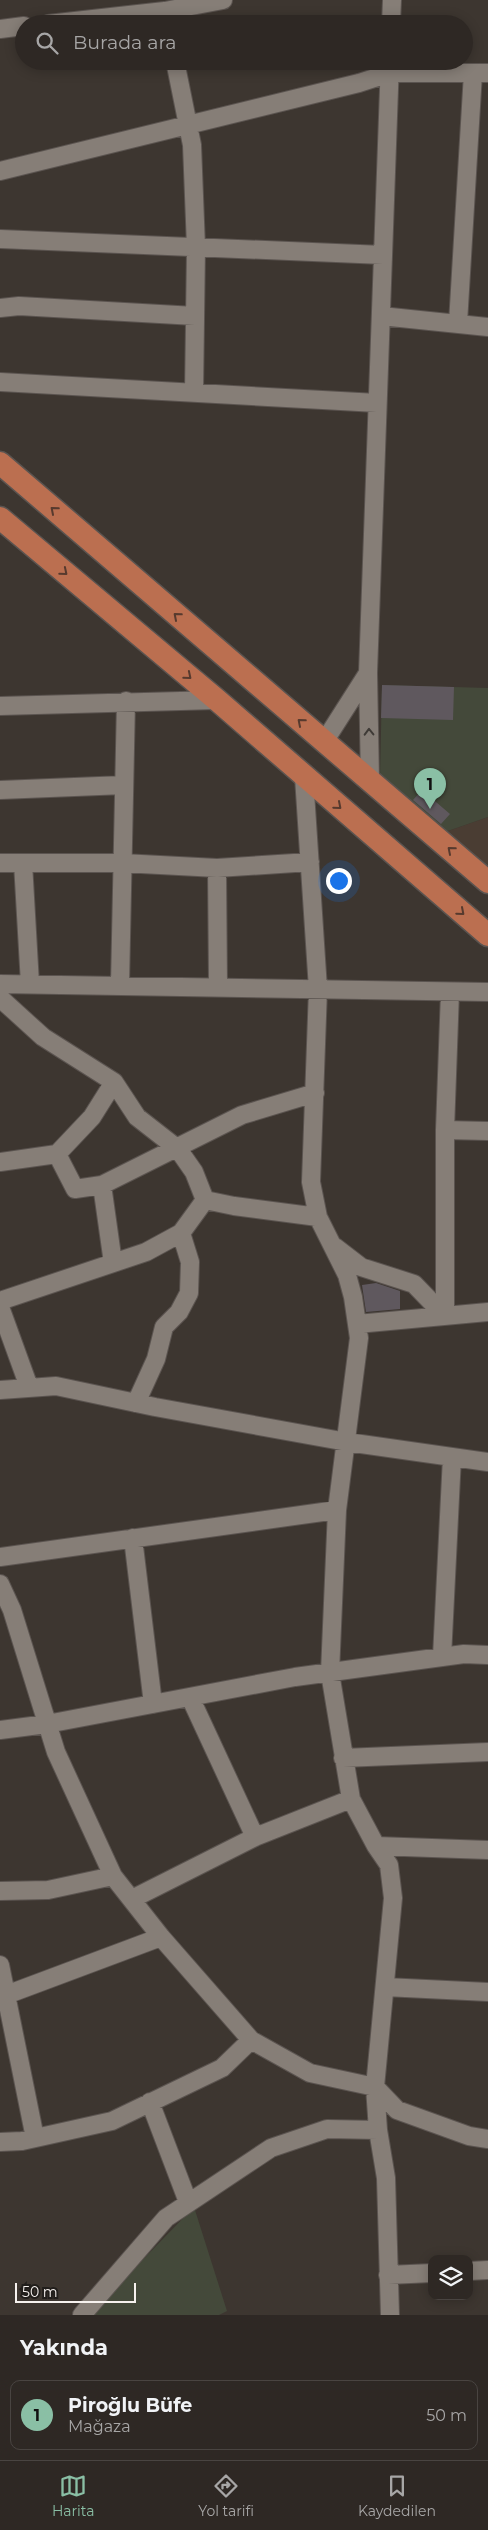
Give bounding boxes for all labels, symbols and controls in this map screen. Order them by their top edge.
search box [15,15,473,70]
icon: search [33,29,61,57]
text: Burada ara [73,31,177,54]
one-way arrow [51,506,60,515]
one-way arrow [58,566,67,574]
one-way arrow [174,613,183,622]
one-way arrow [183,671,192,680]
one-way arrow [297,719,306,728]
one-way arrow [364,728,375,736]
pin: 1 [414,768,446,809]
one-way arrow [332,800,341,809]
one-way arrow [448,847,457,856]
your location [326,868,352,894]
one-way arrow [455,906,464,914]
map controls [428,2255,473,2300]
button: layers [428,2255,473,2300]
scale bar [15,2280,136,2303]
text: 50 m [22,2283,58,2301]
text: Yakında [20,2335,108,2360]
text: Piroğlu Büfe [68,2394,192,2417]
text: 1 [34,2406,40,2425]
text: 50 m [426,2406,467,2425]
text: Mağaza [68,2417,131,2436]
tab: Harita [52,2472,94,2520]
tab: Yol tarifi [198,2472,254,2520]
tab: Kaydedilen [358,2472,436,2520]

